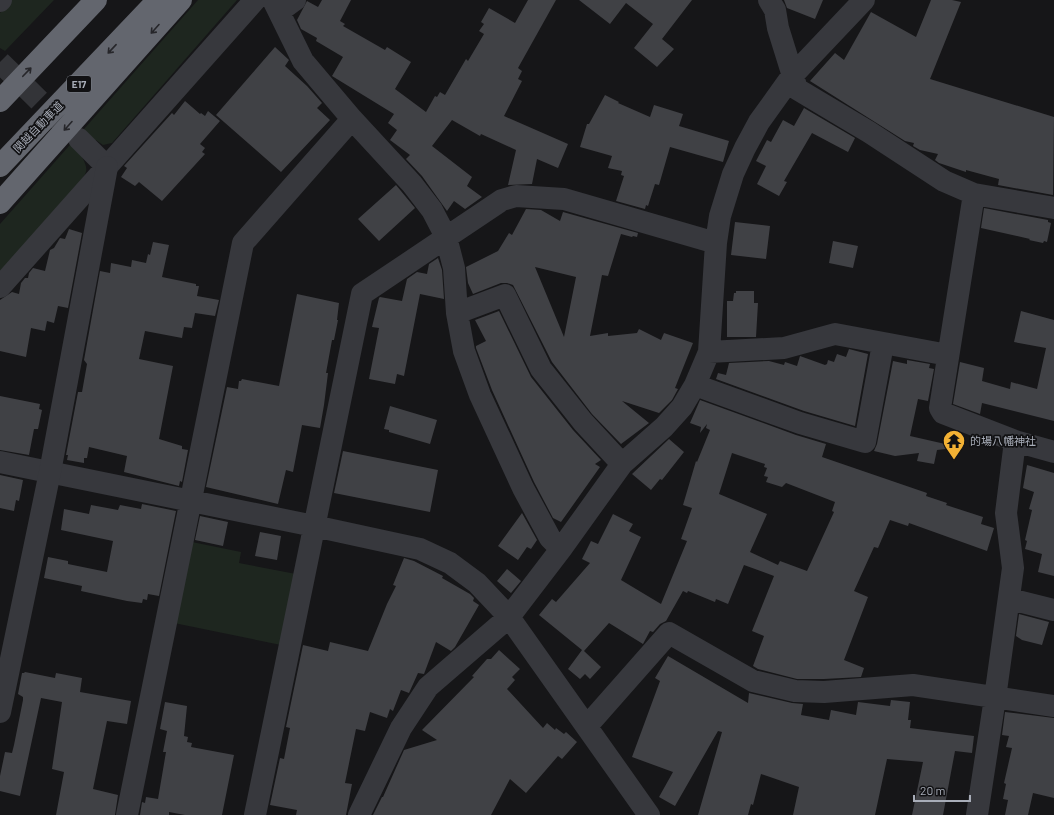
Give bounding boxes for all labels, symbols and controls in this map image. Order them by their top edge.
one-way arrow [150,24,159,34]
one-way arrow [107,44,117,54]
one-way arrow [22,68,31,78]
road number: E17 [67,76,91,92]
street label: 関越自動車道 [10,98,65,155]
one-way arrow [64,121,73,132]
temple icon: 的場八幡神社 [941,428,967,461]
place label: 的場八幡神社 [970,434,1036,447]
scale bar [914,777,970,803]
text: 20 m [920,783,946,797]

